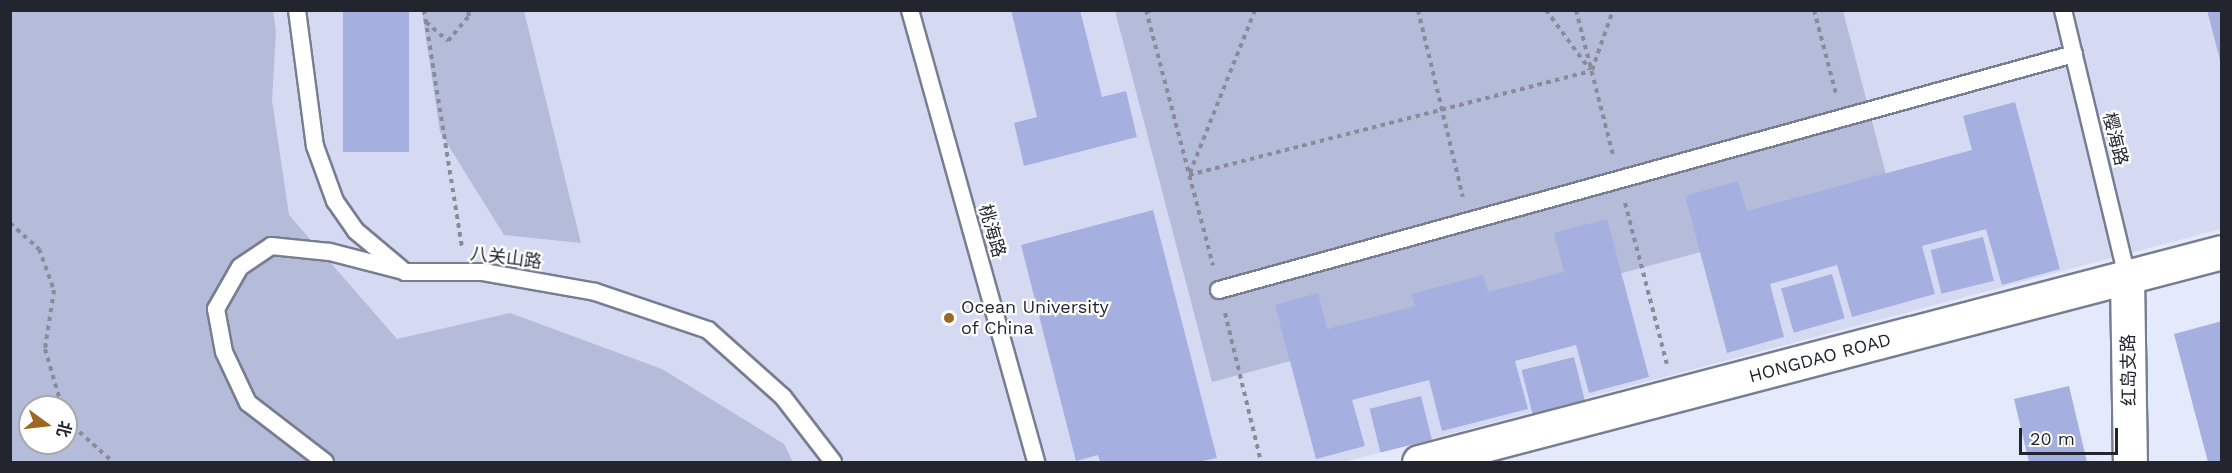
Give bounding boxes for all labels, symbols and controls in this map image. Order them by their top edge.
street label: 樱海路 [2098,110,2132,168]
street label: 桃海路 [974,202,1010,260]
street label: 八关山路 [469,243,543,273]
place label: Ocean University of China [961,297,1109,340]
marker: Ocean University of China [942,311,956,325]
street label: HONGDAO ROAD [1747,329,1893,387]
street label: 红岛支路 [2118,334,2140,406]
north arrow [18,395,78,455]
scale bar [2022,416,2121,454]
text: 北 [53,419,75,439]
text: 20 m [2030,428,2075,449]

